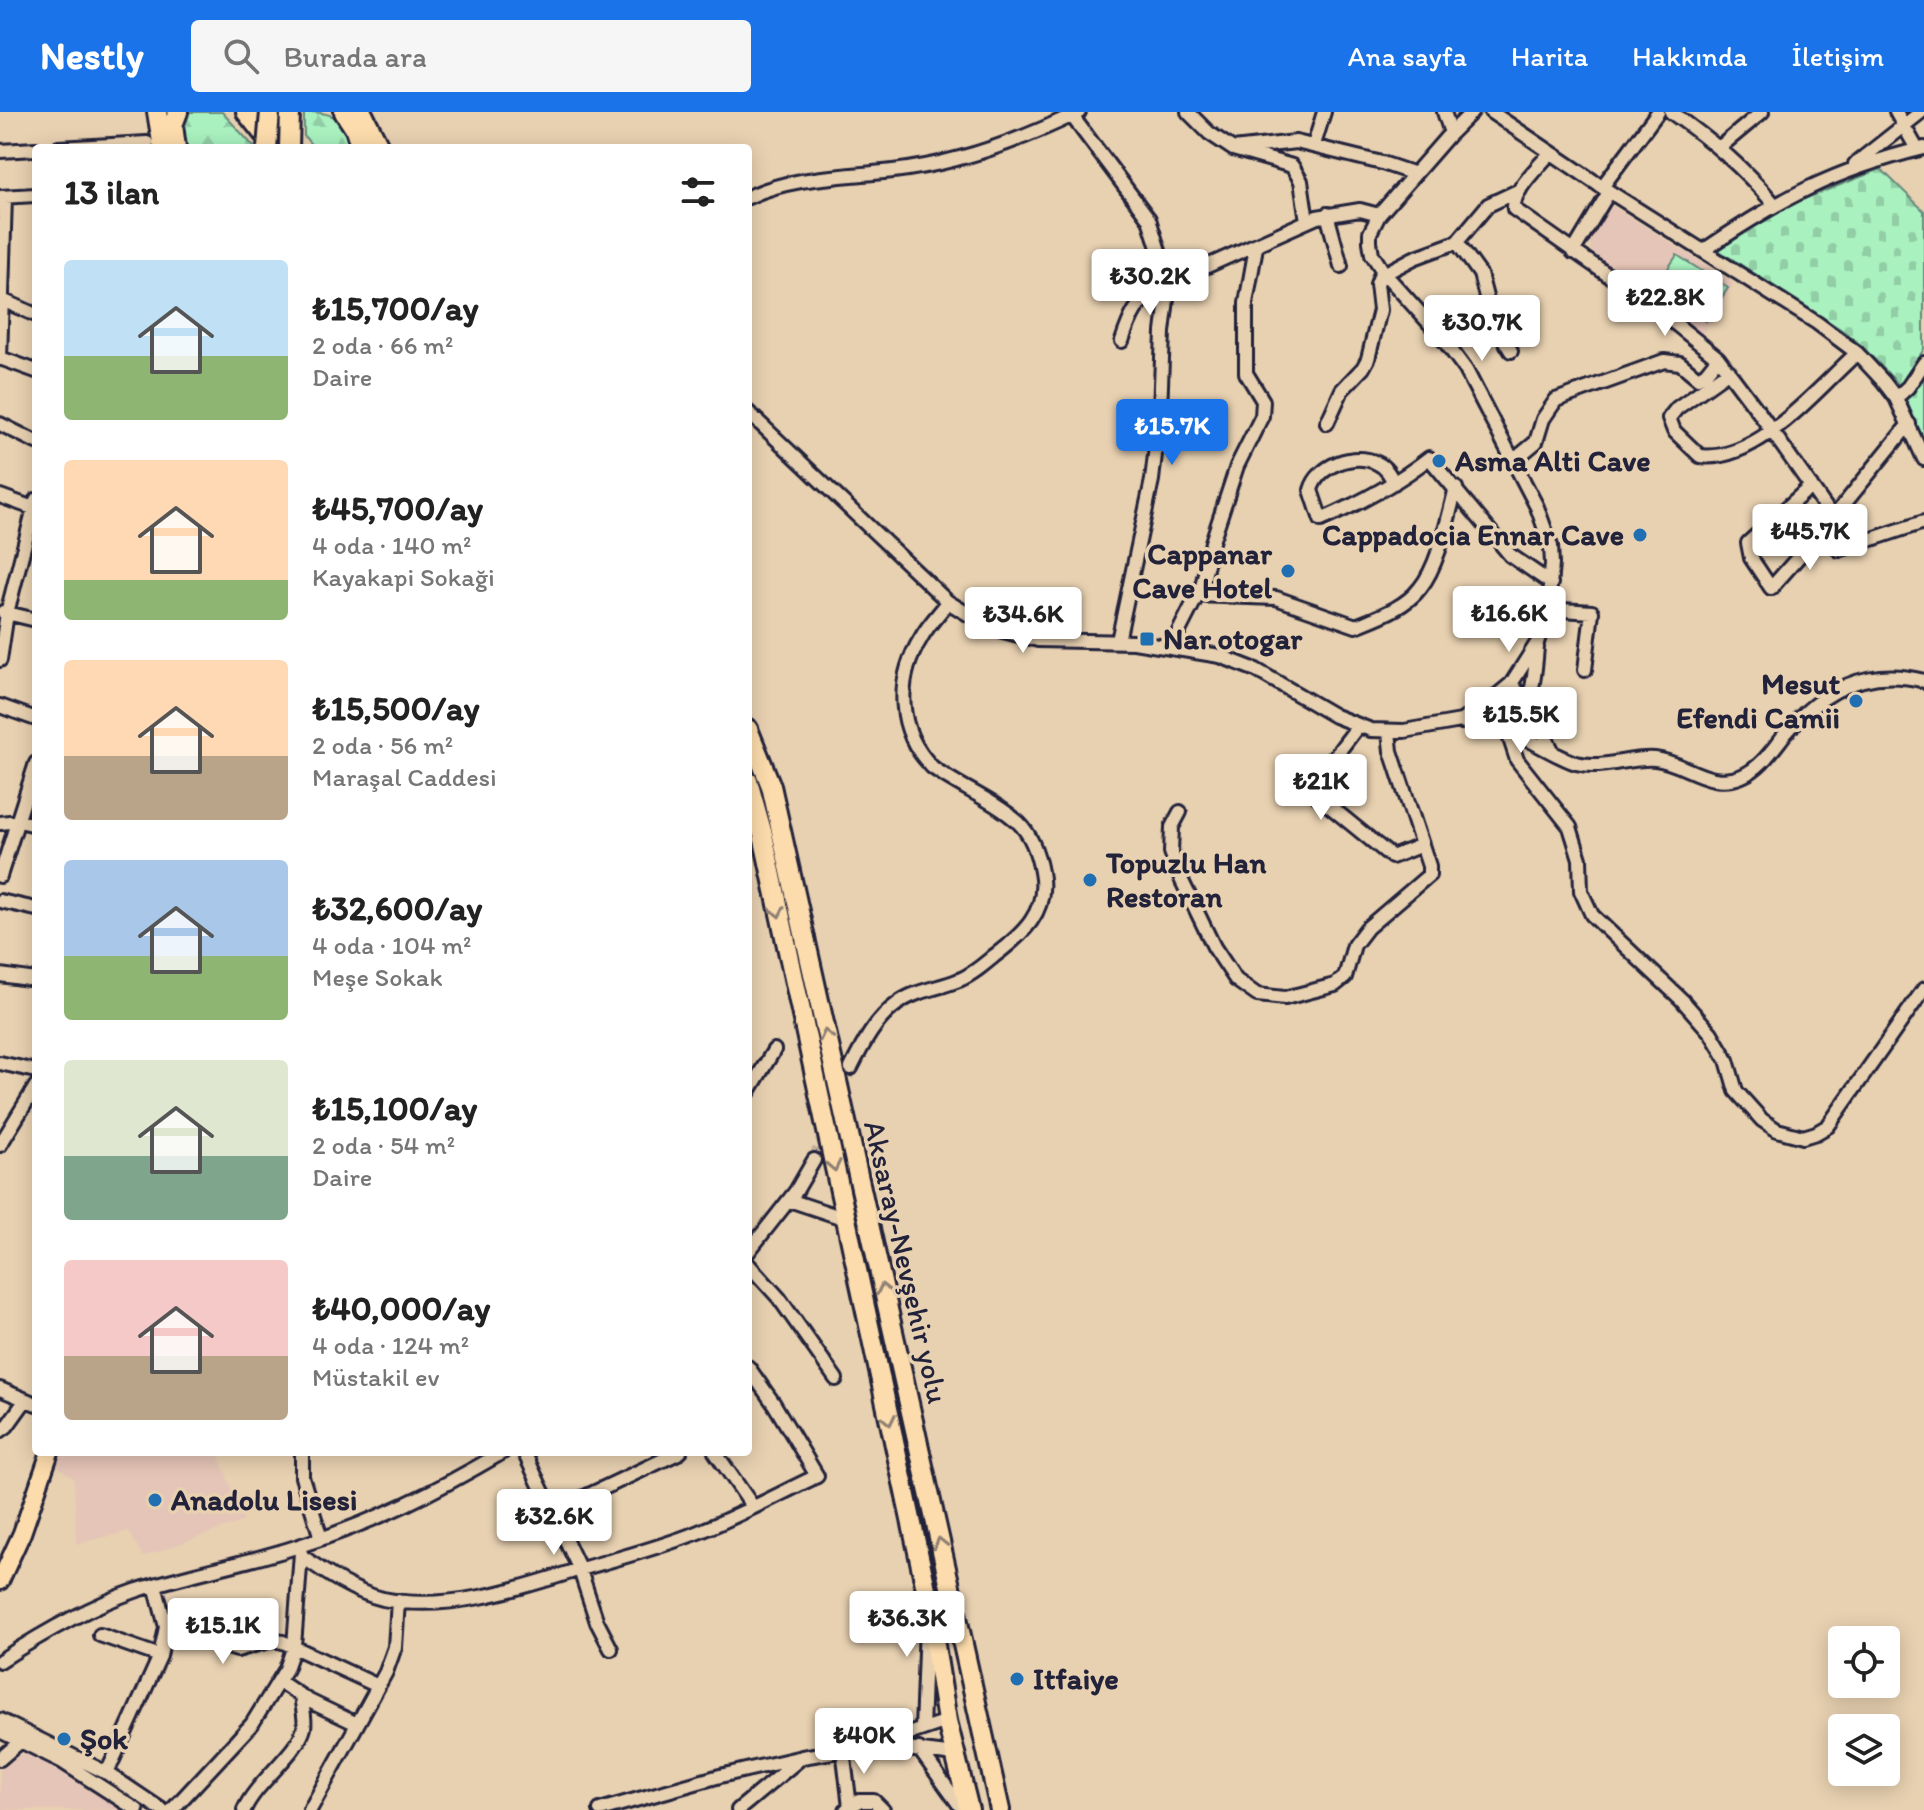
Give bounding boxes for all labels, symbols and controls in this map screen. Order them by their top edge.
search box [191,20,751,92]
text: Nestly [40,33,143,79]
icon: search [219,34,263,78]
text: Burada ara [283,38,427,75]
text: Ana sayfa [1348,39,1467,73]
text: Harita [1511,39,1588,73]
text: Hakkında [1632,39,1747,73]
text: İletişim [1791,39,1884,73]
icon: filters [676,170,720,214]
text: 13 ilan [64,172,159,213]
pin: ₺30.2K [1085,249,1215,317]
text: ₺30.2K [1110,259,1190,291]
pin: ₺22.8K [1600,270,1730,338]
text: ₺22.8K [1626,280,1704,312]
text: ₺15,700/ay [312,288,478,329]
icon: home [128,292,224,388]
pin: ₺30.7K [1417,295,1547,363]
text: ₺30.7K [1442,305,1522,337]
text: 2 oda · 66 m² [312,329,453,361]
text: Daire [312,361,372,393]
pin: ₺15.7K [1107,399,1237,467]
text: ₺15.7K [1134,409,1210,441]
place label: Asma Alti Cave [1454,442,1651,479]
marker: Asma Alti Cave [1430,452,1448,470]
text: ₺45,700/ay [312,488,483,529]
icon: home [128,492,224,588]
pin: ₺45.7K [1745,504,1875,572]
text: ₺45.7K [1770,514,1850,546]
place label: Cappadocia Ennar Cave [1322,516,1624,553]
marker: Cappadocia Ennar Cave [1631,526,1649,544]
text: 4 oda · 140 m² [312,529,471,561]
place label: Cappanar Cave Hotel [1132,535,1273,606]
text: Kayakapi Sokaği [312,561,495,593]
marker: Cappanar Cave Hotel [1279,562,1297,580]
pin: ₺16.6K [1444,586,1574,654]
pin: ₺34.6K [958,587,1088,655]
text: ₺16.6K [1471,596,1547,628]
text: ₺34.6K [983,597,1063,629]
place label: Nar otogar [1163,620,1303,657]
marker: Nar otogar [1138,630,1156,648]
place label: Mesut Efendi Camii [1676,665,1841,736]
pin: ₺15.5K [1456,687,1586,755]
text: ₺15,500/ay [312,688,479,729]
icon: home [128,692,224,788]
marker: Mesut Efendi Camii [1847,692,1865,710]
text: ₺15.5K [1483,697,1559,729]
text: 2 oda · 56 m² [312,729,453,761]
pin: ₺21K [1274,754,1368,822]
text: Maraşal Caddesi [312,761,497,793]
text: ₺21K [1293,764,1349,796]
place label: Topuzlu Han Restoran [1105,844,1266,915]
marker: Topuzlu Han Restoran [1081,871,1099,889]
text: ₺32,600/ay [312,888,482,929]
icon: home [128,892,224,988]
one-way arrow [769,904,786,918]
text: 4 oda · 104 m² [312,929,471,961]
text: Meşe Sokak [312,961,443,993]
one-way arrow [819,1029,836,1043]
text: ₺15,100/ay [312,1088,477,1129]
icon: home [128,1092,224,1188]
street label: Aksaray-Nevşehir yolu [856,1117,957,1407]
text: 2 oda · 54 m² [312,1129,455,1161]
one-way arrow [825,1158,842,1172]
text: Daire [312,1161,372,1193]
one-way arrow [876,1283,893,1296]
text: ₺40,000/ay [312,1288,490,1329]
icon: home [128,1292,224,1388]
text: 4 oda · 124 m² [312,1329,469,1361]
text: Müstakil ev [312,1361,440,1393]
one-way arrow [880,1412,897,1426]
place label: Anadolu Lisesi [170,1481,357,1518]
pin: ₺32.6K [489,1489,619,1557]
marker: Anadolu Lisesi [146,1491,164,1509]
text: ₺32.6K [515,1499,593,1531]
one-way arrow [933,1536,950,1550]
pin: ₺36.3K [842,1591,972,1659]
pin: ₺15.1K [158,1598,288,1666]
text: ₺36.3K [867,1601,947,1633]
text: ₺15.1K [186,1608,260,1640]
map controls [1828,1626,1900,1786]
button: locate [1828,1626,1900,1698]
place label: Itfaiye [1033,1660,1119,1697]
marker: Itfaiye [1008,1670,1026,1688]
pin: ₺40K [817,1708,911,1776]
button: layers [1828,1714,1900,1786]
text: ₺40K [833,1718,895,1750]
place label: Şok [80,1720,128,1757]
marker: Şok [55,1730,73,1748]

